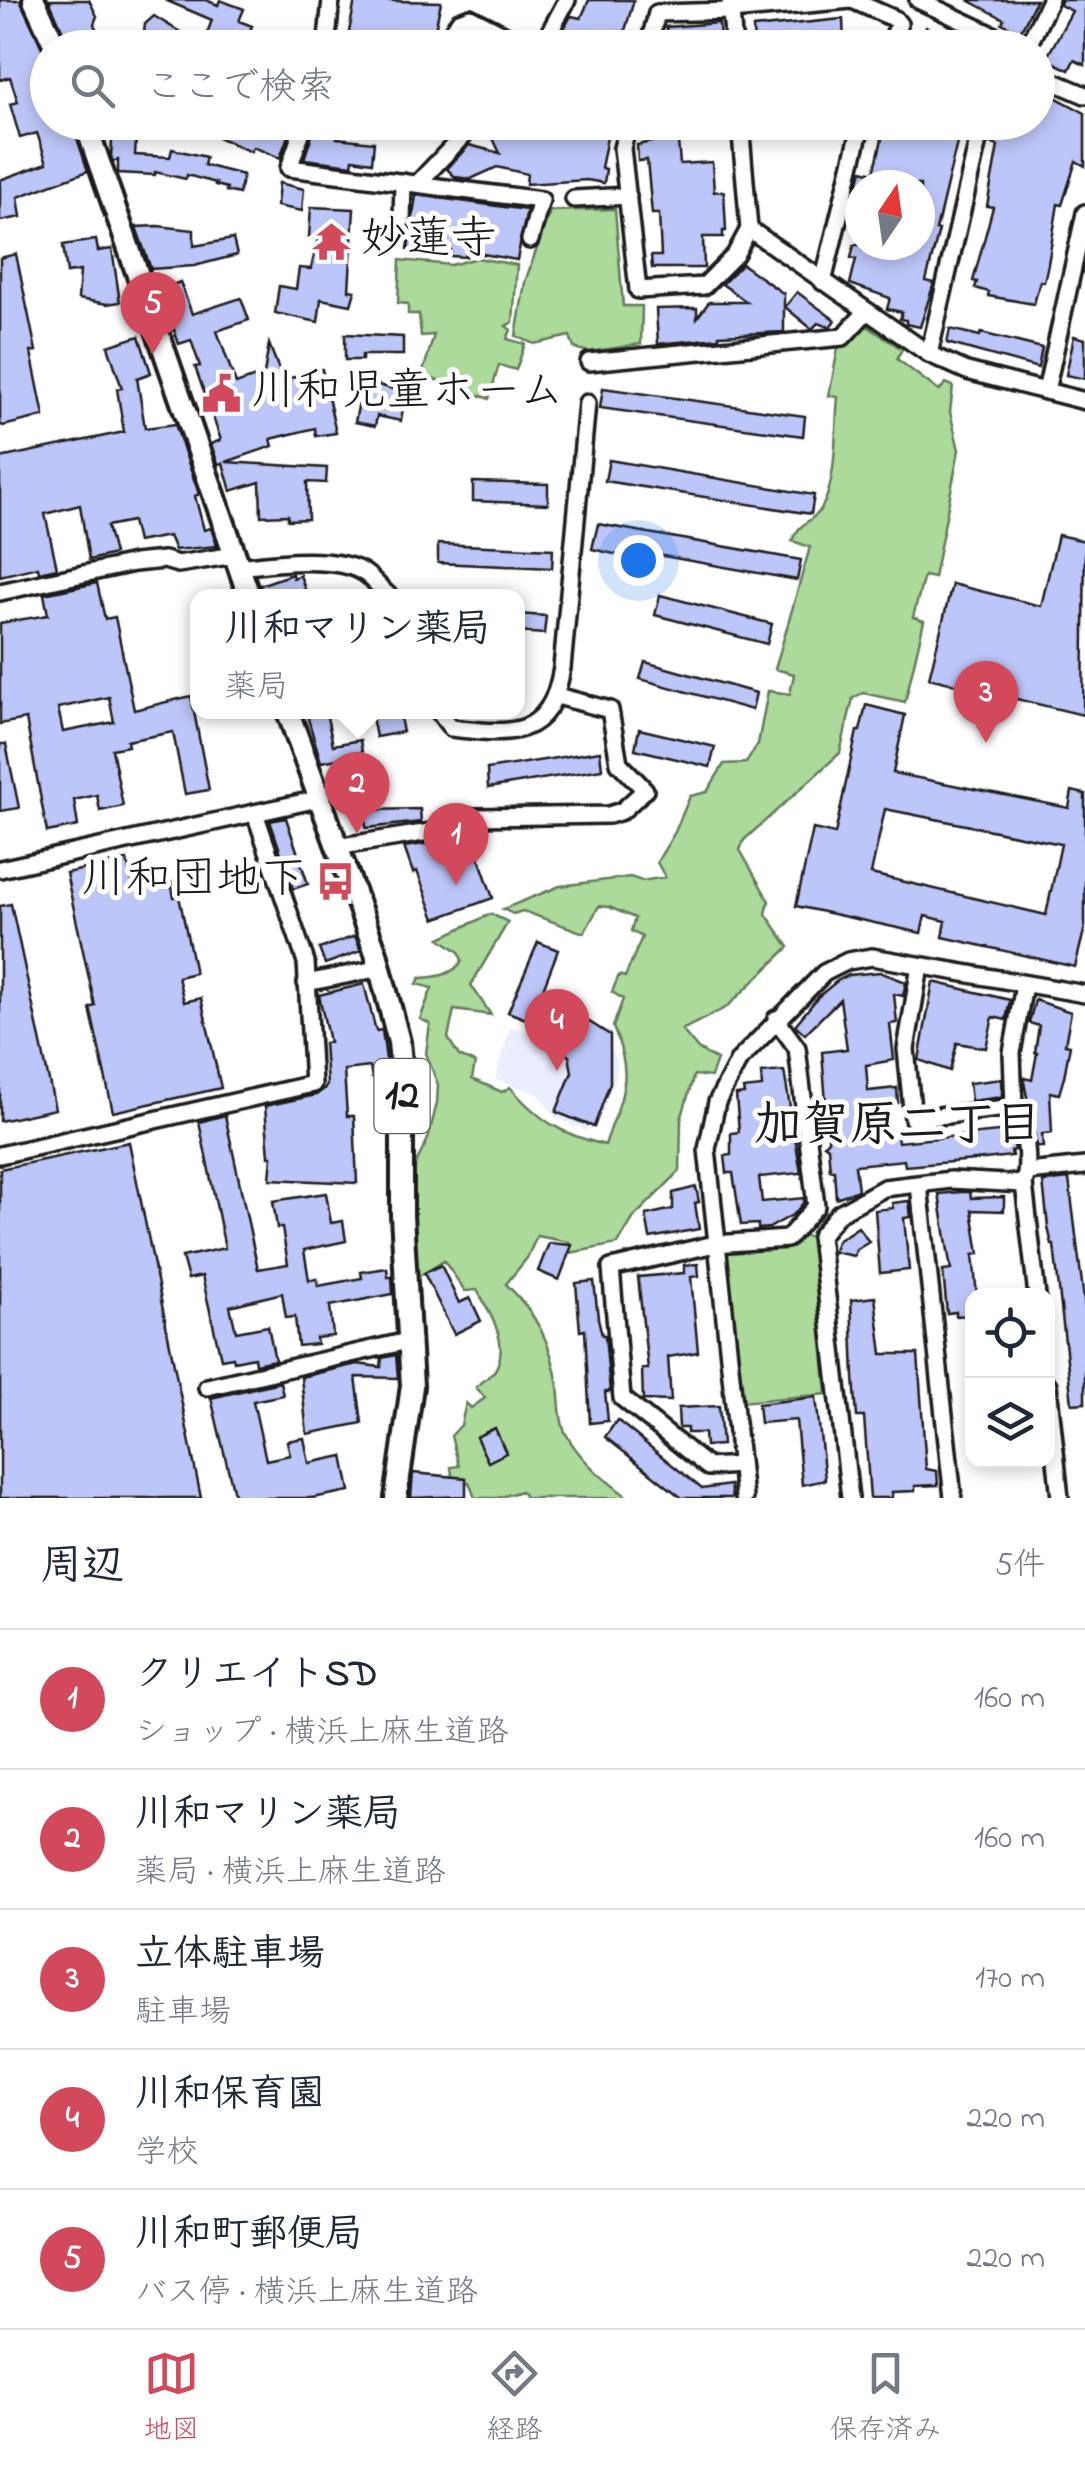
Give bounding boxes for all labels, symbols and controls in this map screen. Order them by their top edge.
search box [30,30,1055,140]
icon: search [65,58,120,113]
text: ここで検索 [145,61,335,117]
north arrow [845,170,935,260]
place label: 妙蓮寺 [361,208,496,274]
temple icon: 妙蓮寺 [310,220,352,262]
pin: 5 [120,272,186,354]
place label: 川和児童ホーム [251,360,564,426]
public building icon: 川和児童ホーム [200,372,242,414]
your location [613,535,664,586]
popup [190,589,525,719]
text: 川和マリン薬局 [224,603,491,659]
pin: 3 [954,660,1018,743]
text: 薬局 [224,665,289,712]
pin: 2 [324,752,390,834]
pin: 1 [424,802,488,885]
place label: 川和団地下 [81,848,306,914]
bus stop icon: 川和団地下 [315,860,357,902]
pin: 4 [524,988,590,1071]
road number: 12 [374,1059,430,1133]
district label: 加賀原二丁目 [754,1092,1042,1162]
map controls [965,1288,1055,1468]
button: locate [965,1288,1055,1378]
button: layers [965,1378,1055,1468]
text: 周辺 [40,1537,124,1598]
text: 5件 [995,1543,1045,1590]
text: クリエイトSD [135,1648,377,1704]
text: 1 [67,1676,78,1723]
text: 160 m [974,1676,1045,1723]
text: ショップ · 横浜上麻生道路 [135,1710,509,1757]
text: 川和マリン薬局 [135,1788,401,1844]
text: 2 [65,1816,80,1863]
text: 160 m [974,1816,1045,1863]
text: 薬局 · 横浜上麻生道路 [135,1850,446,1897]
text: 立体駐車場 [135,1928,325,1984]
text: 3 [66,1956,79,2003]
text: 170 m [975,1956,1045,2003]
text: 駐車場 [135,1990,231,2037]
text: 川和保育園 [135,2068,325,2124]
text: 4 [66,2096,79,2143]
text: 220 m [967,2096,1045,2143]
text: 学校 [135,2130,199,2177]
text: 川和町郵便局 [135,2208,363,2264]
text: 5 [63,2236,82,2283]
text: 220 m [967,2236,1045,2283]
text: バス停 · 横浜上麻生道路 [135,2270,478,2317]
tab: 地図 [143,2346,200,2452]
tab: 経路 [486,2346,543,2452]
tab: 保存済み [829,2346,942,2452]

